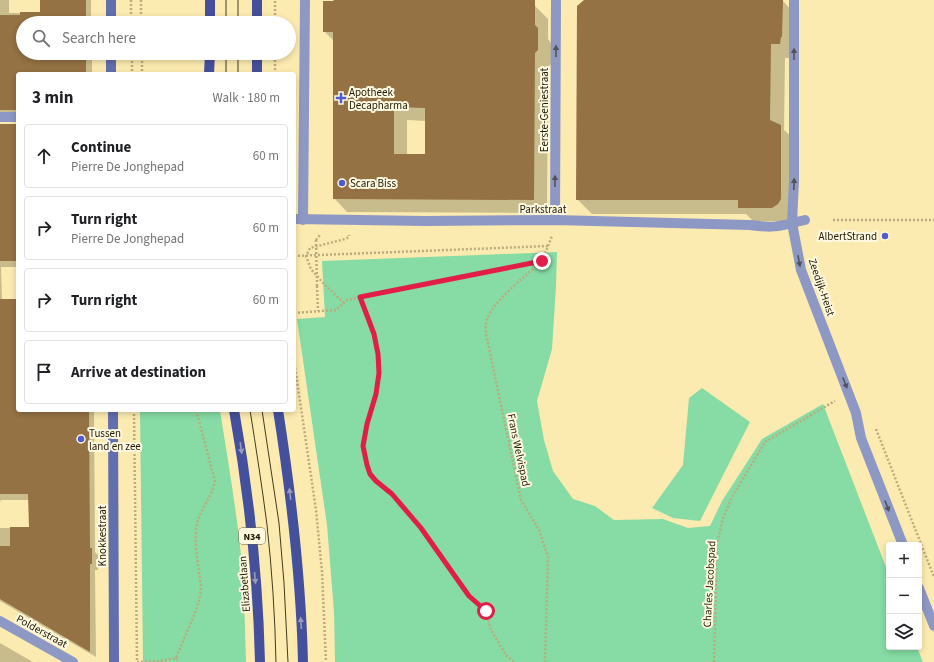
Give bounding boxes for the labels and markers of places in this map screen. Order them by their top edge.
place label: Apotheek Decapharma [349,85,408,113]
marker: Apotheek Decapharma [336,93,346,103]
place label: Scara Biss [350,176,396,191]
marker: Scara Biss [337,178,347,188]
place label: AlbertStrand [819,229,877,244]
marker: AlbertStrand [880,231,890,241]
place label: Tussen land en zee [89,426,141,454]
marker: Tussen land en zee [76,434,86,444]

